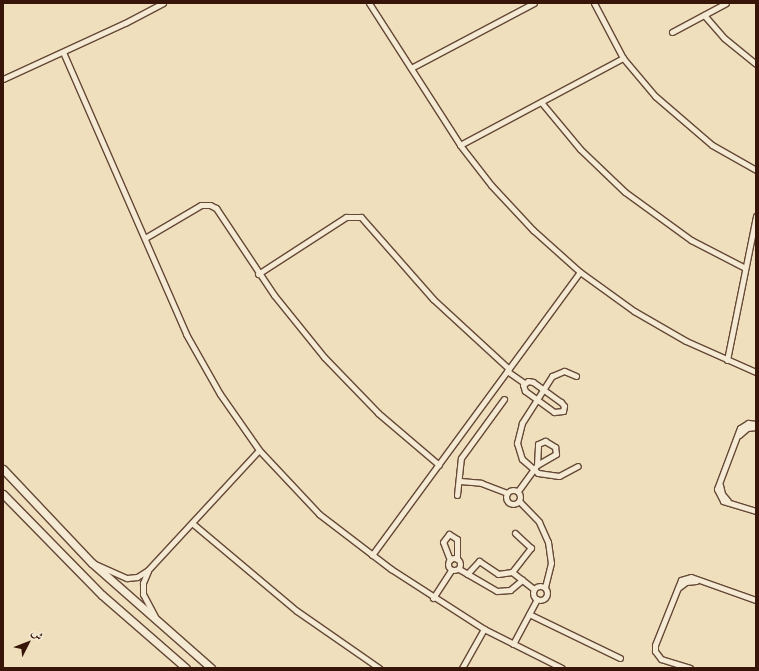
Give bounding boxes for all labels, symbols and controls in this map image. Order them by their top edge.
north arrow [8,623,48,663]
text: ش [29,626,46,643]

